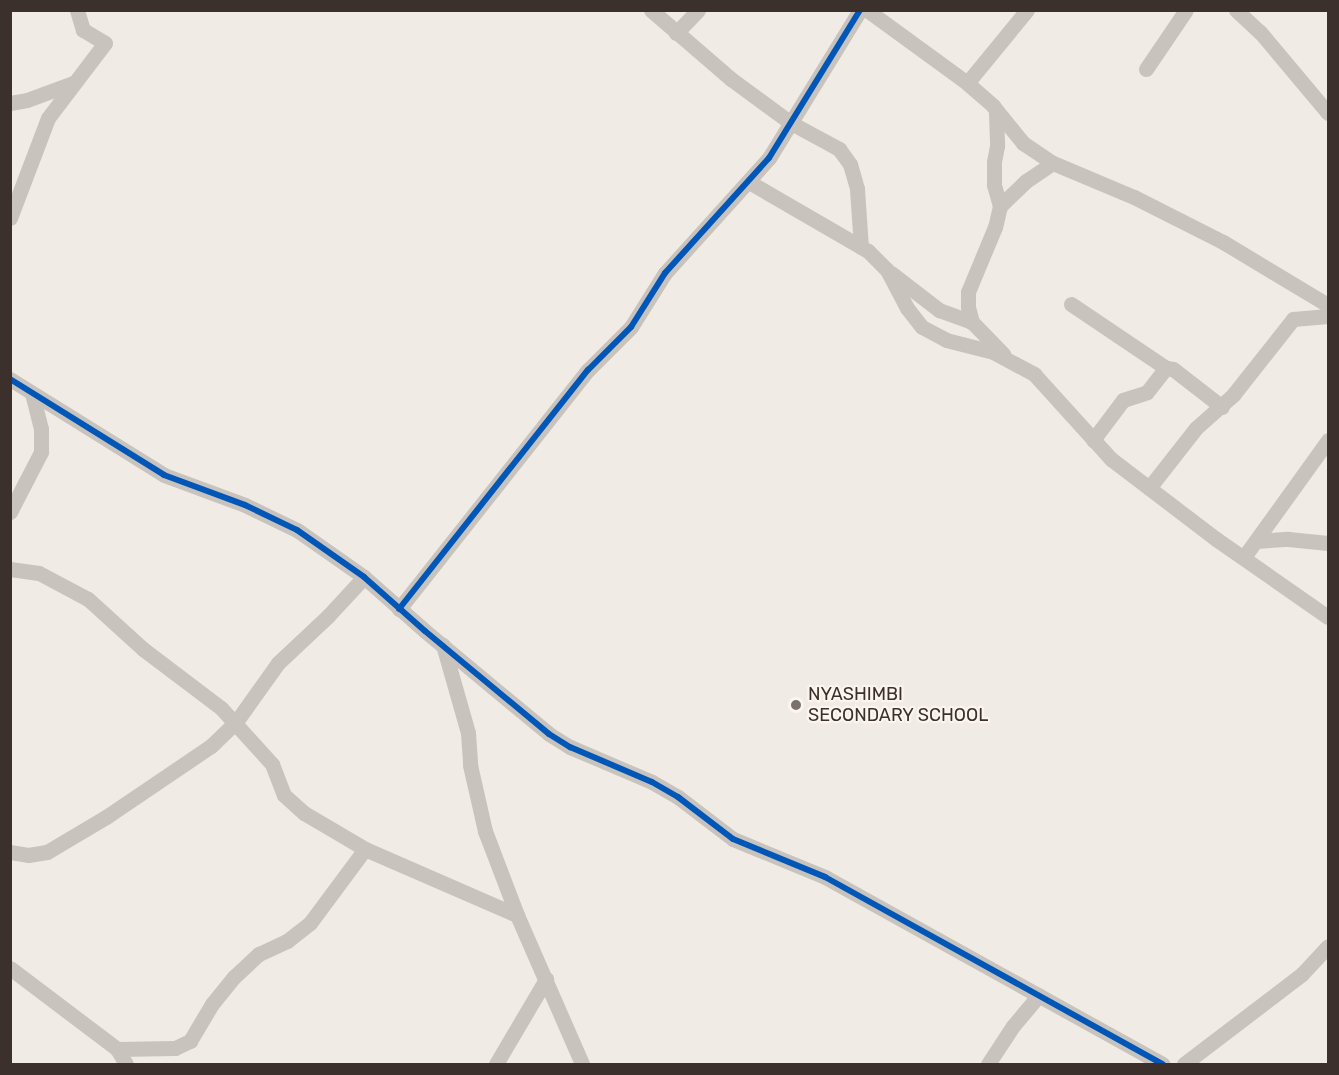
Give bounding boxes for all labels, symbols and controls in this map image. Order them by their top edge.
place label: NYASHIMBI SECONDARY SCHOOL [808,684,989,726]
marker: NYASHIMBI SECONDARY SCHOOL [789,698,803,712]

